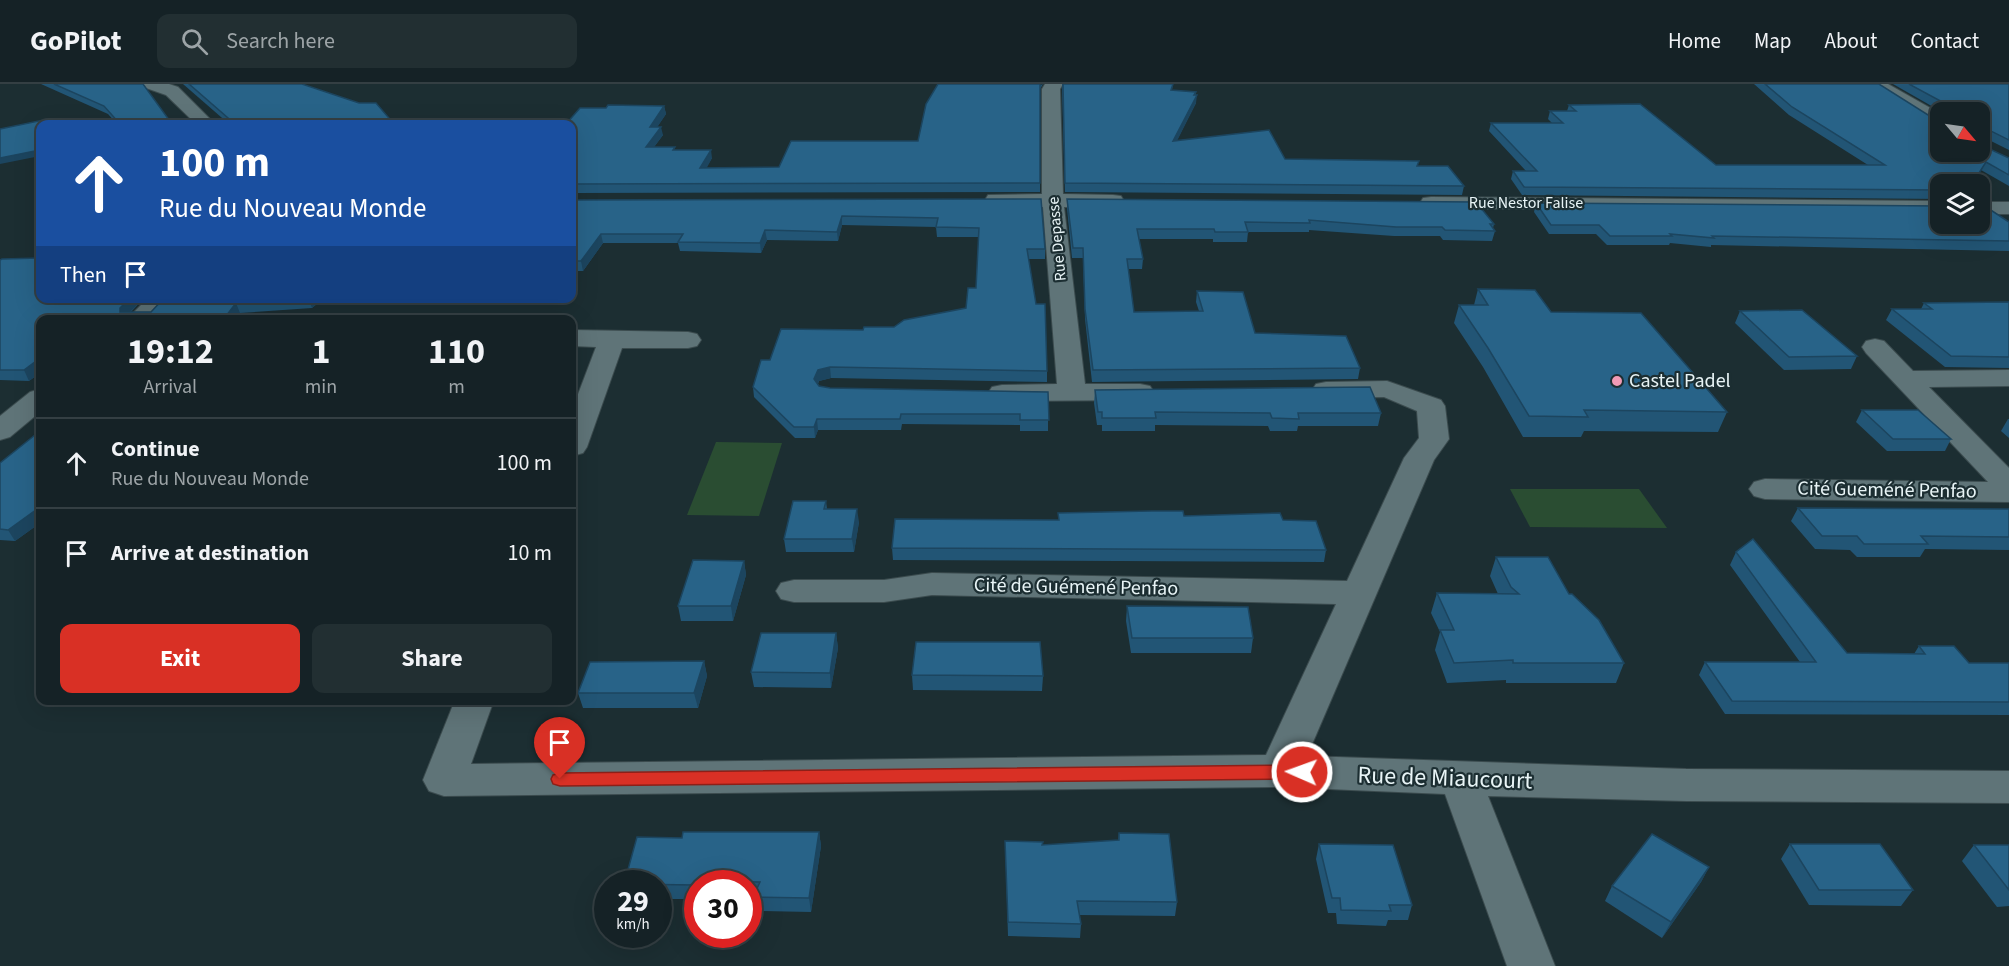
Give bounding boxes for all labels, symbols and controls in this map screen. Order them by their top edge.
search box [157,14,577,68]
text: GoPilot [30,21,121,61]
icon: search [178,25,211,58]
text: Search here [226,25,335,57]
text: Home [1668,26,1721,56]
text: Map [1754,26,1792,56]
text: About [1825,26,1877,56]
text: Contact [1910,26,1979,56]
north arrow [1930,102,1990,162]
map controls [1930,102,1990,234]
text: 100 m [159,133,270,193]
icon: ahead [60,144,138,222]
button: layers [1930,174,1990,234]
text: Rue du Nouveau Monde [159,189,426,228]
street label: Rue Nestor Falise [1469,192,1583,214]
street label: Rue Depasse [1042,196,1072,282]
icon: arrive [119,258,152,291]
text: Then [60,259,107,291]
text: 19:12 [127,326,214,377]
text: 1 [311,326,330,377]
text: 110 [428,326,485,377]
place label: Castel Padel [1629,367,1731,395]
text: Arrival [143,373,197,401]
text: min [305,373,337,401]
text: m [448,373,465,401]
marker: Castel Padel [1610,374,1624,388]
text: Continue [111,433,200,465]
icon: ahead [60,447,93,480]
text: 100 m [497,447,552,479]
text: Rue du Nouveau Monde [111,465,309,493]
street label: Cité Gueméné Penfao [1797,474,1977,506]
icon: arrive [60,537,93,570]
text: Arrive at destination [111,537,309,569]
text: 10 m [507,537,552,569]
street label: Cité de Guémené Penfao [974,571,1178,603]
button: Exit [60,624,300,693]
button: Share [312,624,552,693]
pin [534,717,585,779]
icon: arrive [543,726,576,759]
position arrow [1270,740,1334,804]
street label: Rue de Miaucourt [1357,757,1533,799]
speed limit sign: 30 [684,870,762,948]
text: 29 [617,880,649,923]
text: km/h [616,914,650,935]

